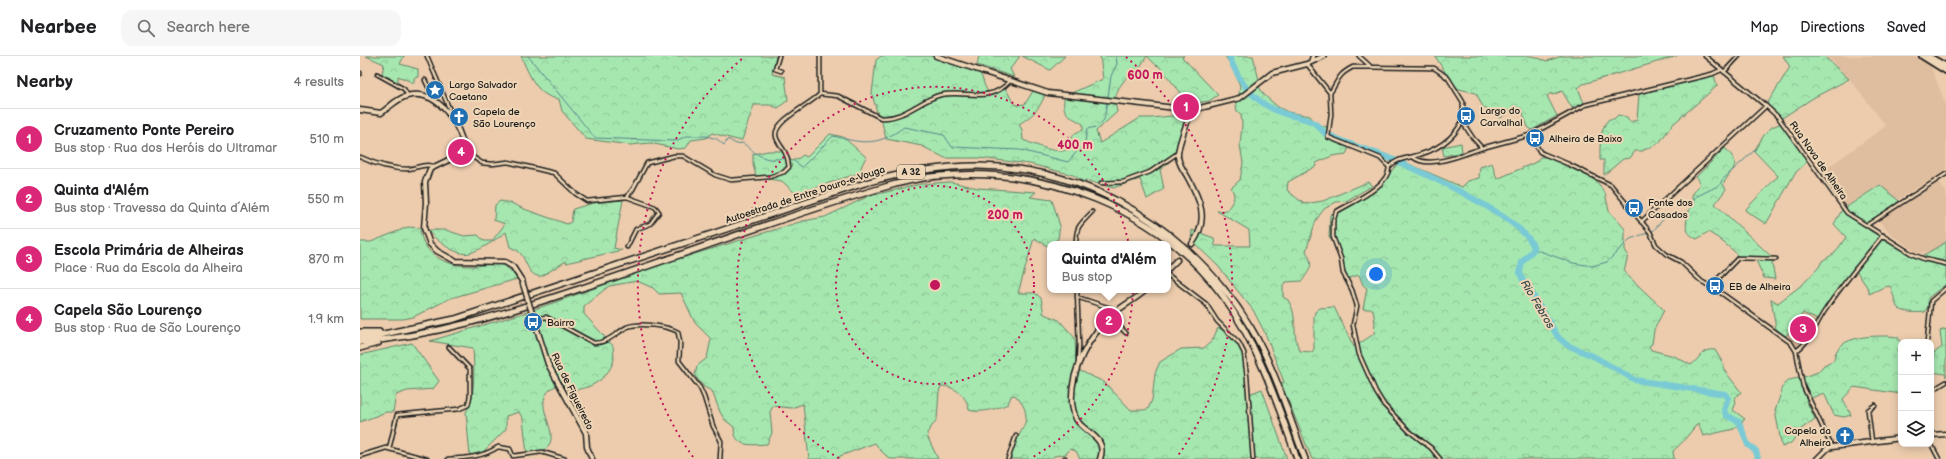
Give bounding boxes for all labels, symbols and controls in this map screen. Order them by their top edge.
search box [121,10,401,46]
text: Nearbee [20,16,97,39]
icon: search [135,17,157,39]
text: Search here [167,18,250,37]
text: Map [1750,19,1778,36]
text: Directions [1800,19,1865,36]
text: Saved [1887,19,1926,36]
text: 600 m [1127,68,1163,83]
text: Nearby [16,72,73,92]
text: 4 results [294,74,344,90]
place icon: Largo Salvador Caetano [424,79,446,101]
place label: Largo Salvador Caetano [449,79,517,103]
pin: 1 [1173,92,1199,122]
bus stop icon: Largo do Carvalhal [1455,105,1477,127]
place label: Largo do Carvalhal [1480,105,1522,129]
church icon: Capela de São Lourenço [448,106,470,128]
place label: Capela de São Lourenço [473,106,536,130]
street label: Rua Nova de Alheira [1787,119,1850,202]
text: Cruzamento Ponte Pereiro [54,121,234,140]
bus stop icon: Alheira de Baixo [1524,127,1546,149]
text: 1 [26,131,32,147]
text: 510 m [310,131,344,147]
place label: Alheira de Baixo [1549,133,1622,145]
pin: 4 [448,137,474,167]
text: 400 m [1057,138,1093,153]
text: Bus stop · Rua dos Heróis do Ultramar [54,140,277,156]
street label: Autoestrada de Entre Douro-e-Vouga [724,163,887,226]
road number: A 32 [897,165,925,179]
text: Quinta d'Além [54,181,149,200]
text: 2 [25,191,33,207]
text: 550 m [307,191,344,207]
bus stop icon: Fonte dos Casados [1623,197,1645,219]
place label: Fonte dos Casados [1648,197,1693,221]
text: Bus stop · Travessa da Quinta d´Além [54,200,269,216]
text: 200 m [987,208,1023,223]
text: Escola Primária de Alheiras [54,241,244,260]
popup [1047,241,1171,293]
text: Quinta d'Além [1061,250,1157,269]
text: 3 [25,251,33,267]
text: 870 m [308,251,344,267]
text: Place · Rua da Escola da Alheira [54,260,243,276]
your location [1366,264,1386,284]
text: Bus stop [1061,269,1113,285]
bus stop icon: EB de Alheira [1704,275,1726,297]
centre of rings [928,278,942,292]
water label: Rio Febros [1518,278,1557,331]
place label: EB de Alheira [1729,281,1791,293]
text: Capela São Lourenço [54,301,202,320]
pin: 2 [1096,306,1122,336]
text: 4 [25,311,33,327]
text: 1.9 km [308,311,344,327]
bus stop icon: Bairro [522,311,544,333]
pin: 3 [1790,314,1816,344]
place label: Bairro [547,317,575,329]
text: Bus stop · Rua de São Lourenço [54,320,241,336]
map controls [1898,339,1934,447]
button: + [1898,339,1934,375]
street label: Rua de Figueiredo [548,351,596,432]
button: − [1898,375,1934,411]
button: layers [1898,411,1934,447]
place label: Capela da Alheira [1785,425,1831,449]
church icon: Capela da Alheira [1834,425,1856,447]

